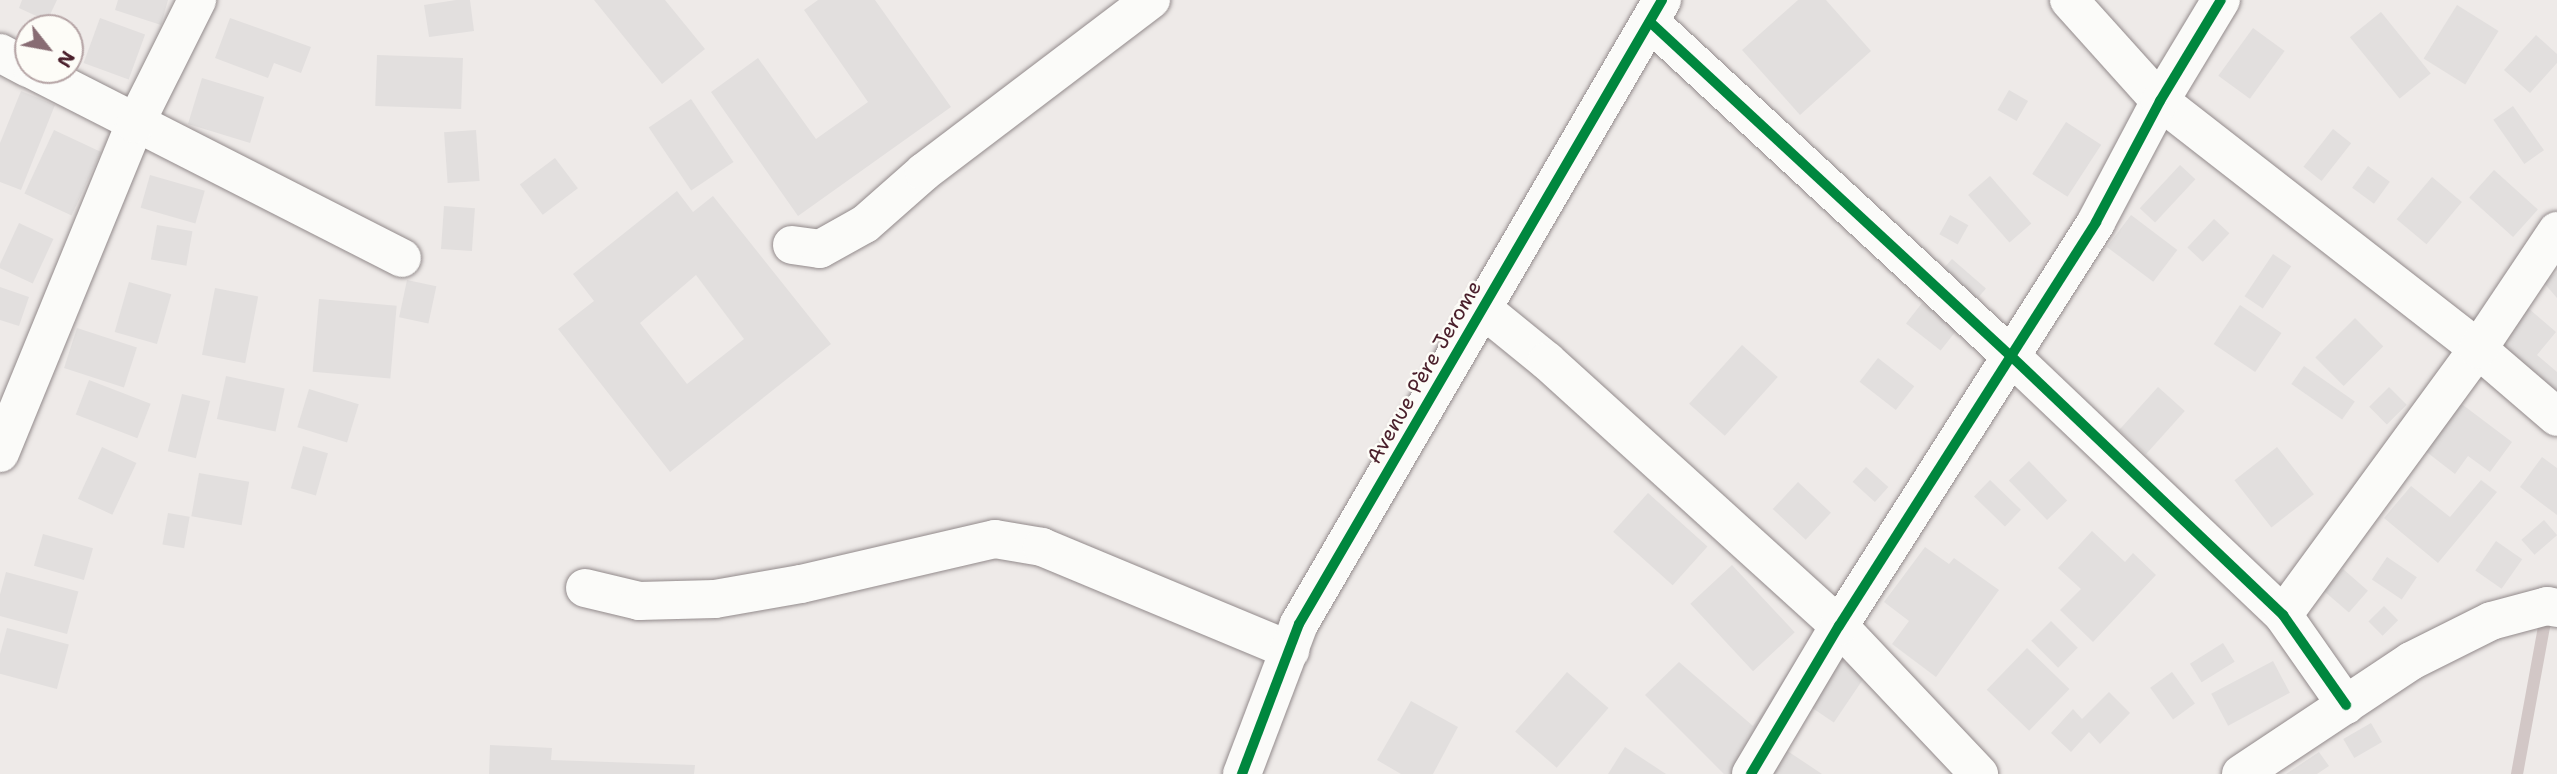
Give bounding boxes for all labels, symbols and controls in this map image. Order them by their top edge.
north arrow [14,14,84,84]
text: N [51,46,80,72]
street label: Avenue Père Jerome [1361,276,1487,468]

